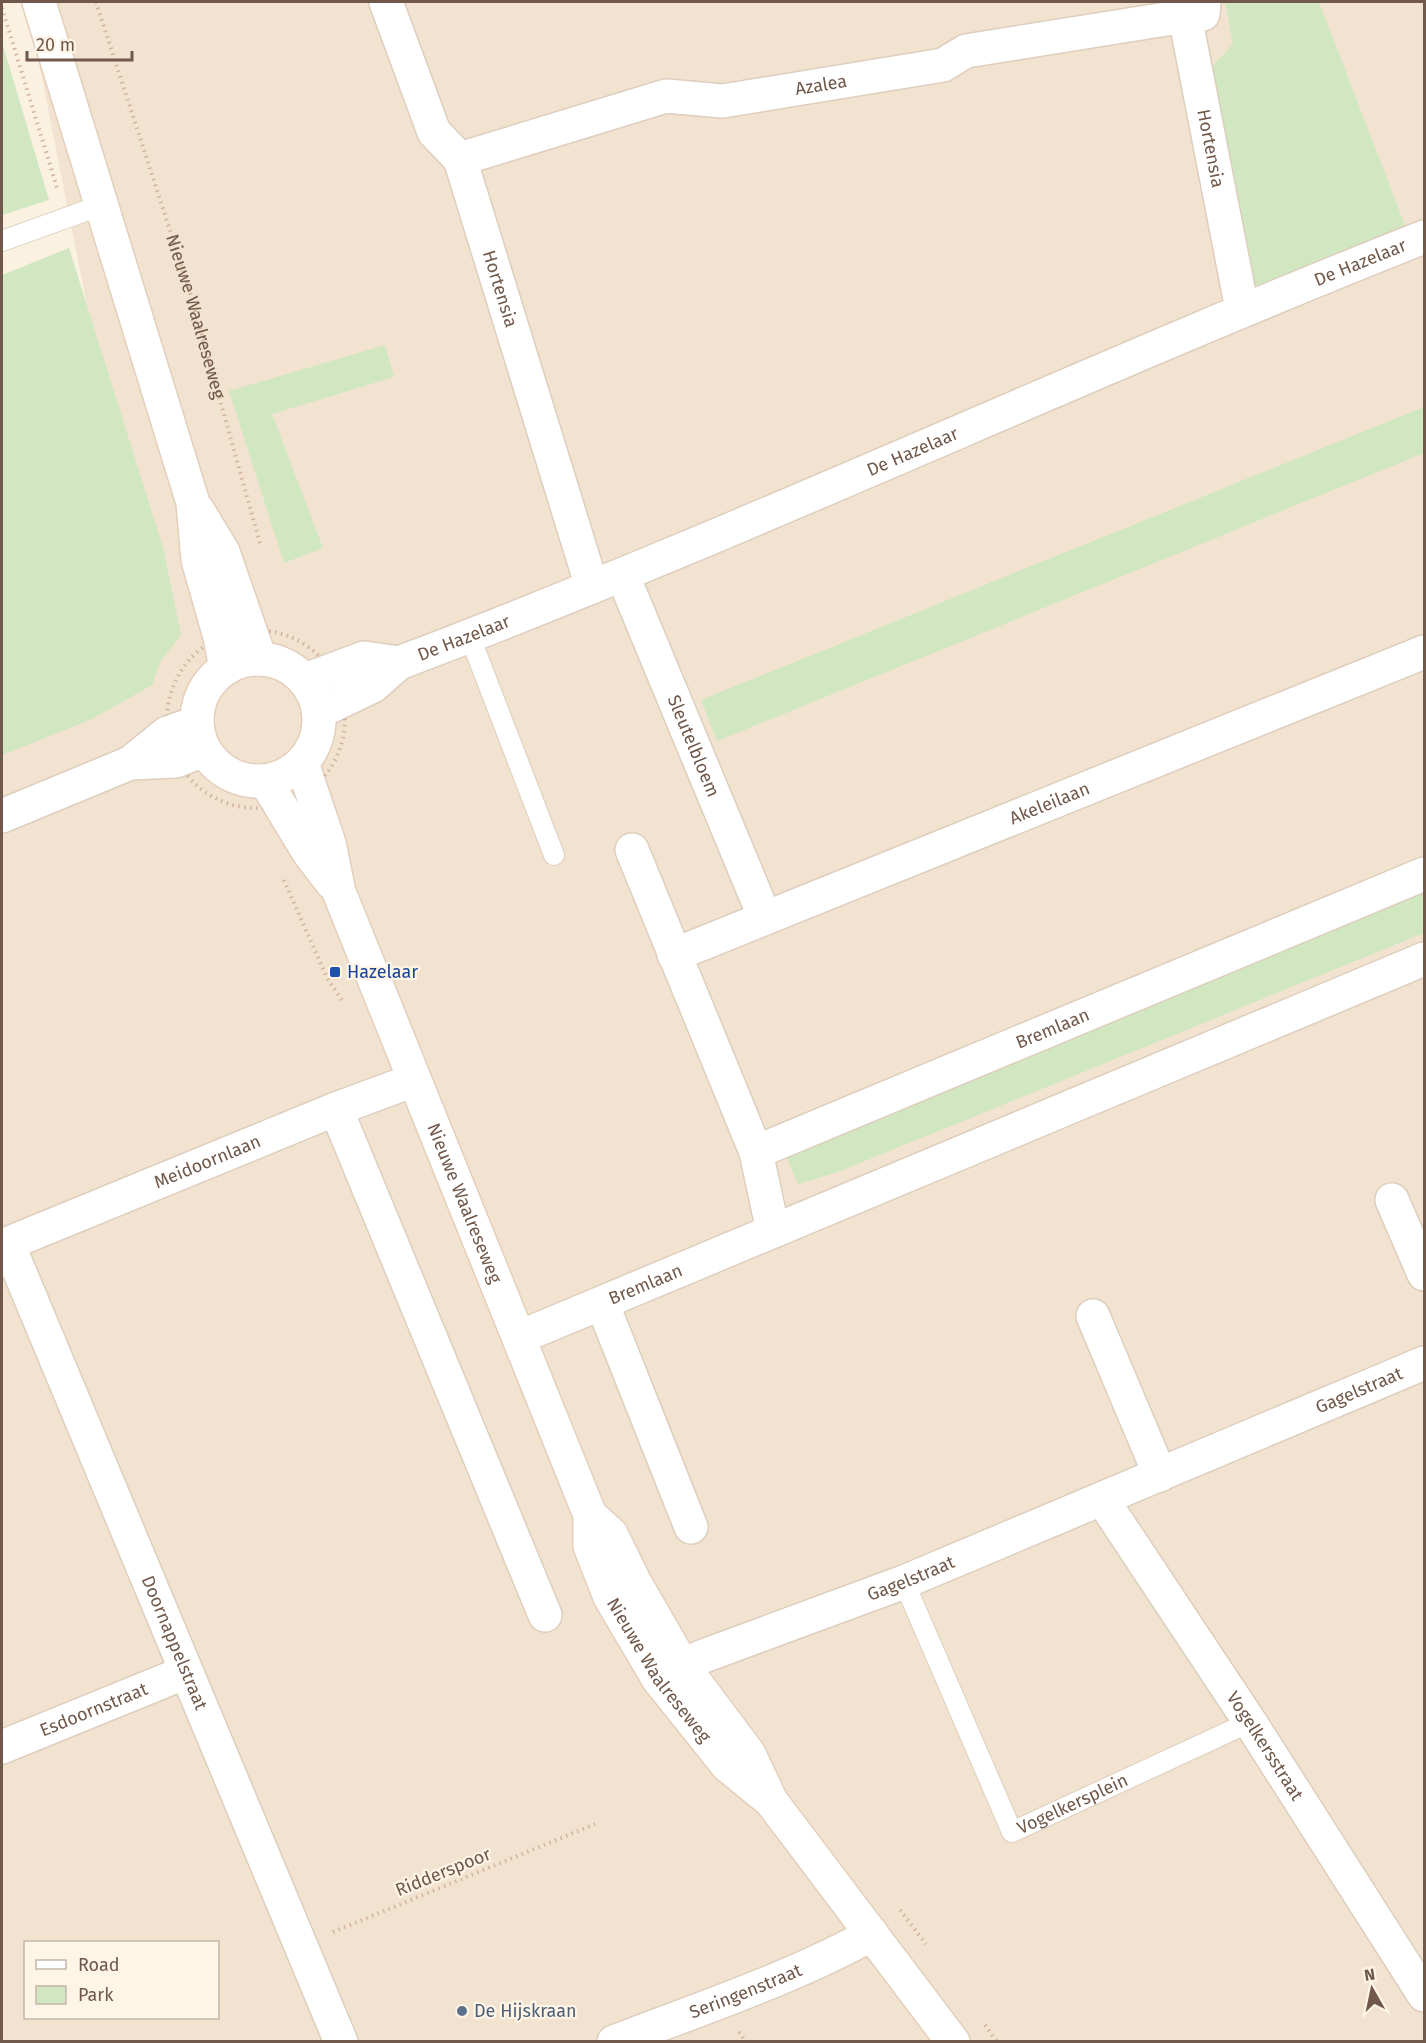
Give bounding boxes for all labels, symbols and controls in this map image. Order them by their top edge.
scale bar [27,24,132,62]
text: 20 m [36,34,75,56]
street label: Azalea [794,70,849,100]
street label: Hortensia [1192,107,1229,190]
street label: Nieuwe Waalreseweg [161,231,230,402]
street label: De Hazelaar [1311,234,1410,291]
street label: Hortensia [478,248,522,330]
street label: De Hazelaar [863,422,962,481]
street label: De Hazelaar [414,610,513,666]
street label: Sleutelbloem [663,692,724,800]
street label: Akeleilaan [1006,777,1093,829]
place label: Hazelaar [347,961,418,983]
marker: Hazelaar [328,965,342,979]
street label: Bremlaan [1012,1003,1093,1054]
street label: Nieuwe Waalreseweg [422,1120,507,1287]
street label: Meidoornlaan [151,1130,264,1193]
street label: Bremlaan [605,1259,686,1310]
street label: Gagelstraat [1312,1362,1406,1418]
street label: Gagelstraat [864,1551,958,1606]
street label: Doornappelstraat [137,1572,212,1714]
street label: Nieuwe Waalreseweg [602,1594,716,1748]
street label: Esdoornstraat [37,1678,151,1741]
street label: Vogelkersstraat [1222,1687,1308,1805]
street label: Vogelkersplein [1014,1769,1131,1839]
street label: Ridderspoor [392,1843,494,1901]
legend [24,1941,219,2019]
text: Road [78,1954,120,1976]
street label: Seringenstraat [686,1959,806,2024]
north arrow [1342,1959,1402,2019]
text: N [1363,1964,1376,1985]
text: Park [78,1984,114,2006]
place label: De Hijskraan [474,2000,577,2022]
marker: De Hijskraan [455,2004,469,2018]

